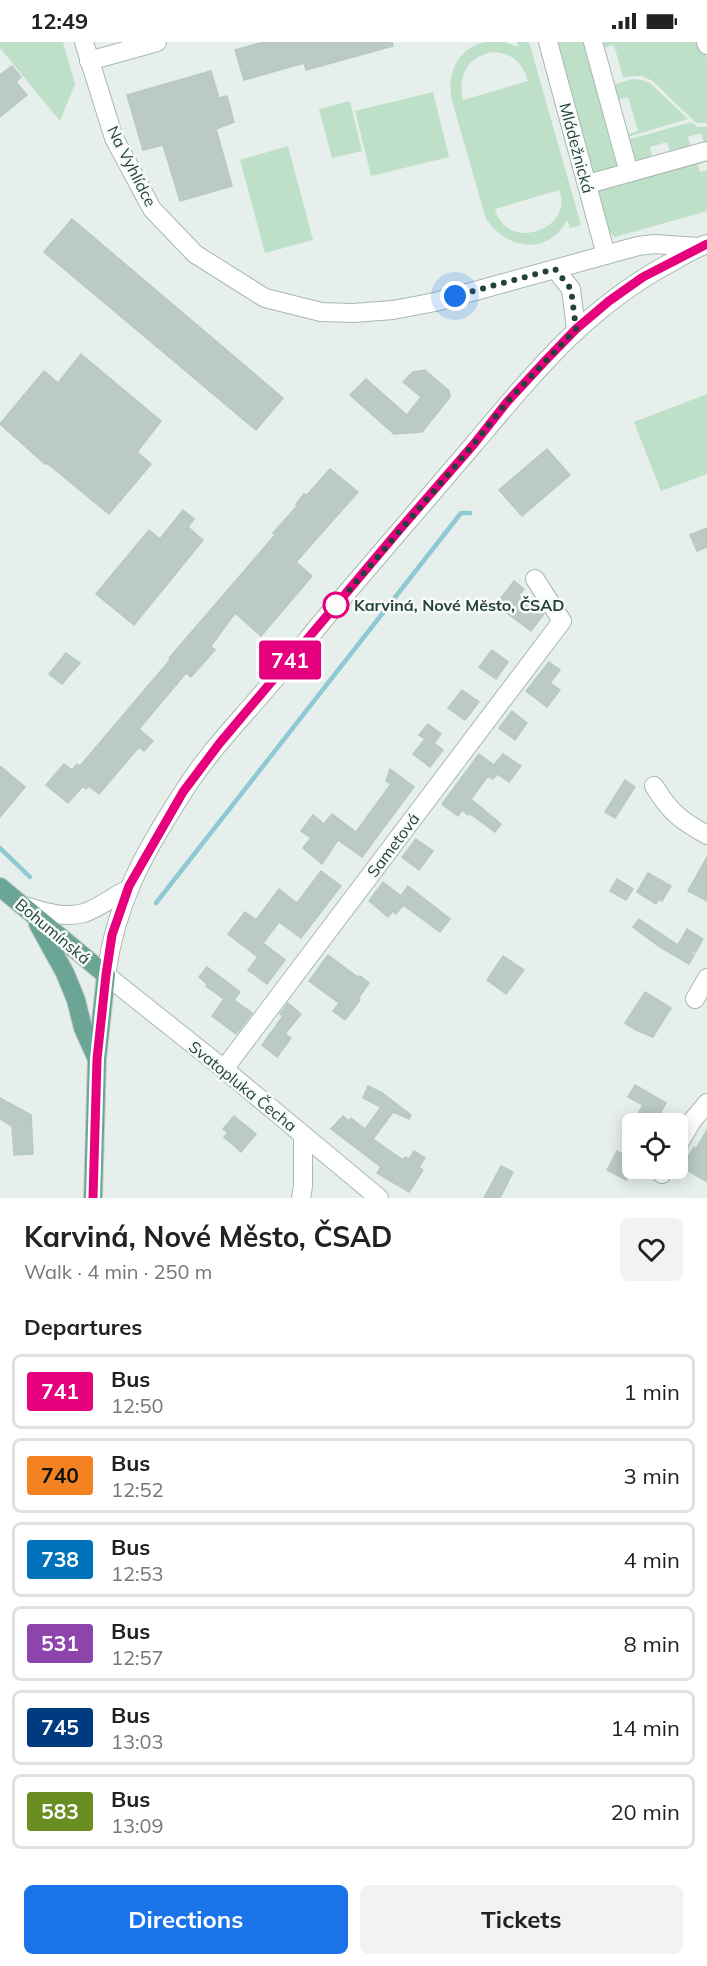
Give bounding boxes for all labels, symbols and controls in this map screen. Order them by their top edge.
text: 12:49 [30,7,88,35]
street label: Mládežnická [555,101,599,195]
street label: Na Vyhlídce [103,122,161,210]
your location [440,281,470,311]
marker: Karviná, Nové Město, ČSAD [323,592,349,618]
place label: Karviná, Nové Město, ČSAD [354,595,565,615]
line badge: 741 [256,640,324,680]
text: 741 [271,647,309,673]
street label: Sametová [362,809,424,881]
street label: Bohumínská [11,894,95,968]
street label: Svatopluka Čecha [185,1036,301,1136]
map controls [622,1113,688,1179]
button: locate [622,1113,688,1179]
button: heart [620,1218,683,1281]
text: Karviná, Nové Město, ČSAD [24,1219,392,1254]
text: Walk · 4 min · 250 m [24,1259,212,1284]
text: Departures [24,1313,142,1341]
text: Bus [111,1365,150,1393]
text: 741 [41,1378,79,1404]
text: 1 min [624,1378,680,1406]
text: 12:50 [111,1393,164,1418]
text: Bus [111,1449,150,1477]
text: 740 [41,1462,79,1488]
text: 3 min [624,1462,680,1490]
text: 12:52 [111,1477,164,1502]
text: Bus [111,1533,150,1561]
text: 738 [41,1546,79,1572]
text: 4 min [624,1546,680,1574]
text: 12:53 [111,1561,164,1586]
text: Bus [111,1617,150,1645]
text: 531 [41,1630,79,1656]
text: 8 min [624,1630,680,1658]
text: 12:57 [111,1645,164,1670]
text: Bus [111,1701,150,1729]
text: 745 [41,1714,79,1740]
text: 14 min [610,1714,680,1742]
text: 13:03 [111,1729,164,1754]
text: Bus [111,1785,150,1813]
text: 583 [41,1798,79,1824]
text: 20 min [610,1798,680,1826]
text: 13:09 [111,1813,164,1838]
button: Directions [24,1885,348,1954]
button: Tickets [360,1885,683,1954]

